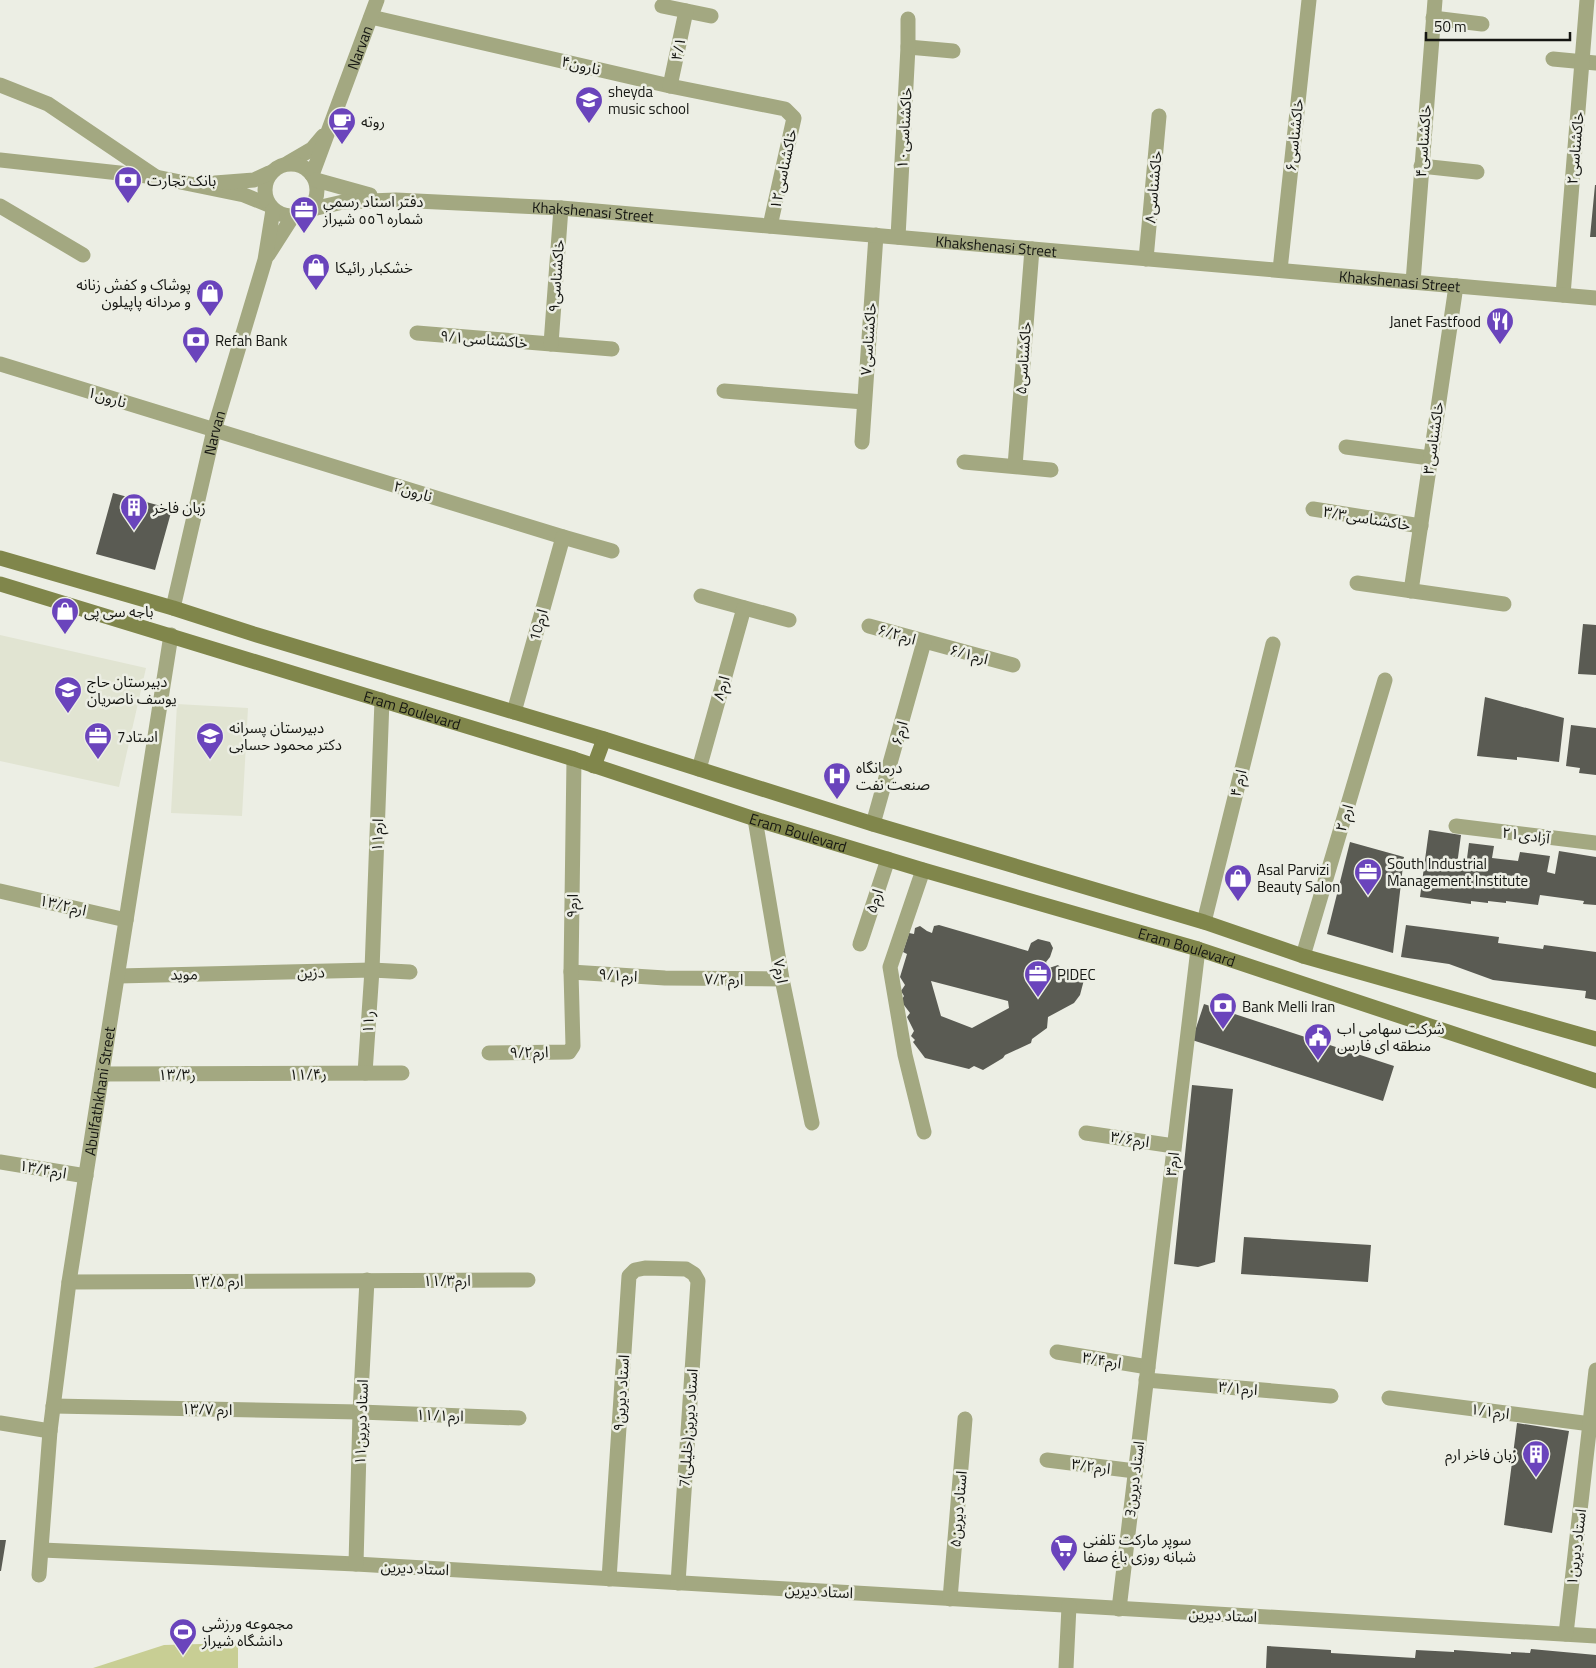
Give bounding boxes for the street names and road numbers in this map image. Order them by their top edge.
street label: Narvan [341,22,378,73]
street label: ۴/۱ [664,35,692,63]
street label: نارون۴ [559,49,603,81]
street label: خاکشناسی۱۰ [890,86,918,169]
street label: خاکشناسی۶ [1279,97,1309,173]
street label: خاکشناسی۴ [1409,104,1437,178]
street label: خاکشناسی۲ [1560,110,1590,185]
street label: خاکشناسی۱۲ [763,127,803,211]
street label: خاکشناسی۸ [1138,149,1168,224]
street label: Khakshenasi Street [531,195,655,228]
street label: Khakshenasi Street [935,229,1059,263]
street label: خاکشناسی۹ [542,239,570,313]
street label: Khakshenasi Street [1338,264,1462,298]
street label: خاکشناسی۷ [854,302,882,376]
street label: خاکشناسی۵ [1009,321,1037,395]
street label: ۹/۱خاکشناسی [439,324,529,354]
street label: نارون۱ [85,380,129,414]
street label: خاکشناسی۳ [1417,400,1449,476]
street label: Narvan [197,407,231,457]
street label: نارون۲ [391,474,435,508]
street label: ۳/۳خاکشناسی [1322,500,1412,536]
street label: ارم10 [522,606,554,644]
street label: ۶/۲ارم [875,618,919,650]
street label: ۶/۱ارم [947,638,991,670]
street label: ارم۸ [707,673,735,703]
street label: Eram Boulevard [361,684,464,735]
street label: ارم۶ [885,718,913,748]
street label: ارم ۴ [1223,767,1253,799]
street label: ارم ۲ [1329,801,1359,835]
street label: Eram Boulevard [747,807,850,858]
street label: ارم۱۱ [365,818,389,852]
street label: آزادی۲۱ [1501,821,1552,849]
street label: ارم۵ [859,886,889,916]
street label: ۱۳/۲ارم [37,888,89,922]
street label: ارم۹ [560,894,584,918]
street label: Eram Boulevard [1136,921,1238,972]
street label: ارم۷ [768,957,794,985]
street label: دزین [297,960,325,984]
street label: موید [170,962,198,986]
street label: ۹/۱ارم [598,962,638,988]
street label: ۷/۲ارم [704,967,744,991]
street label: ۱۱ر [356,1010,380,1034]
street label: Abulfathkhani Street [78,1024,121,1157]
street label: ۹/۲ارم [509,1040,549,1064]
street label: ۱۱/۴ر [289,1062,327,1086]
street label: ۱۳/۳ر [158,1063,196,1086]
street label: ۳/۶ارم [1109,1125,1151,1153]
street label: ارم۳ [1159,1151,1185,1177]
street label: ۱۳/۴ارم [18,1154,68,1184]
street label: ۱۳/۵ ارم [192,1269,244,1293]
street label: ۱۱/۳ارم [423,1269,471,1292]
street label: ۳/۴ارم [1081,1346,1123,1374]
street label: استاد دیرین۹ [607,1354,635,1432]
street label: 7استاد دیرین(خلیلی) [672,1368,704,1488]
street label: ۳/۱ارم [1218,1375,1258,1401]
street label: استاد دیرین۱۱ [348,1379,374,1465]
street label: ۱۳/۷ ارم [181,1397,233,1421]
street label: ۱/۱ارم [1469,1397,1511,1425]
street label: ۱۱/۱ارم [416,1403,464,1427]
street label: 3استاد دیرین [1118,1440,1150,1518]
street label: ۳/۲ارم [1070,1452,1112,1480]
street label: استاد دیرین۵ [943,1470,973,1548]
street label: استاد دیرین۱ [1560,1507,1592,1587]
street label: استاد دیرین [380,1555,450,1581]
street label: استاد دیرین [784,1578,854,1604]
street label: استاد دیرین [1188,1602,1258,1628]

